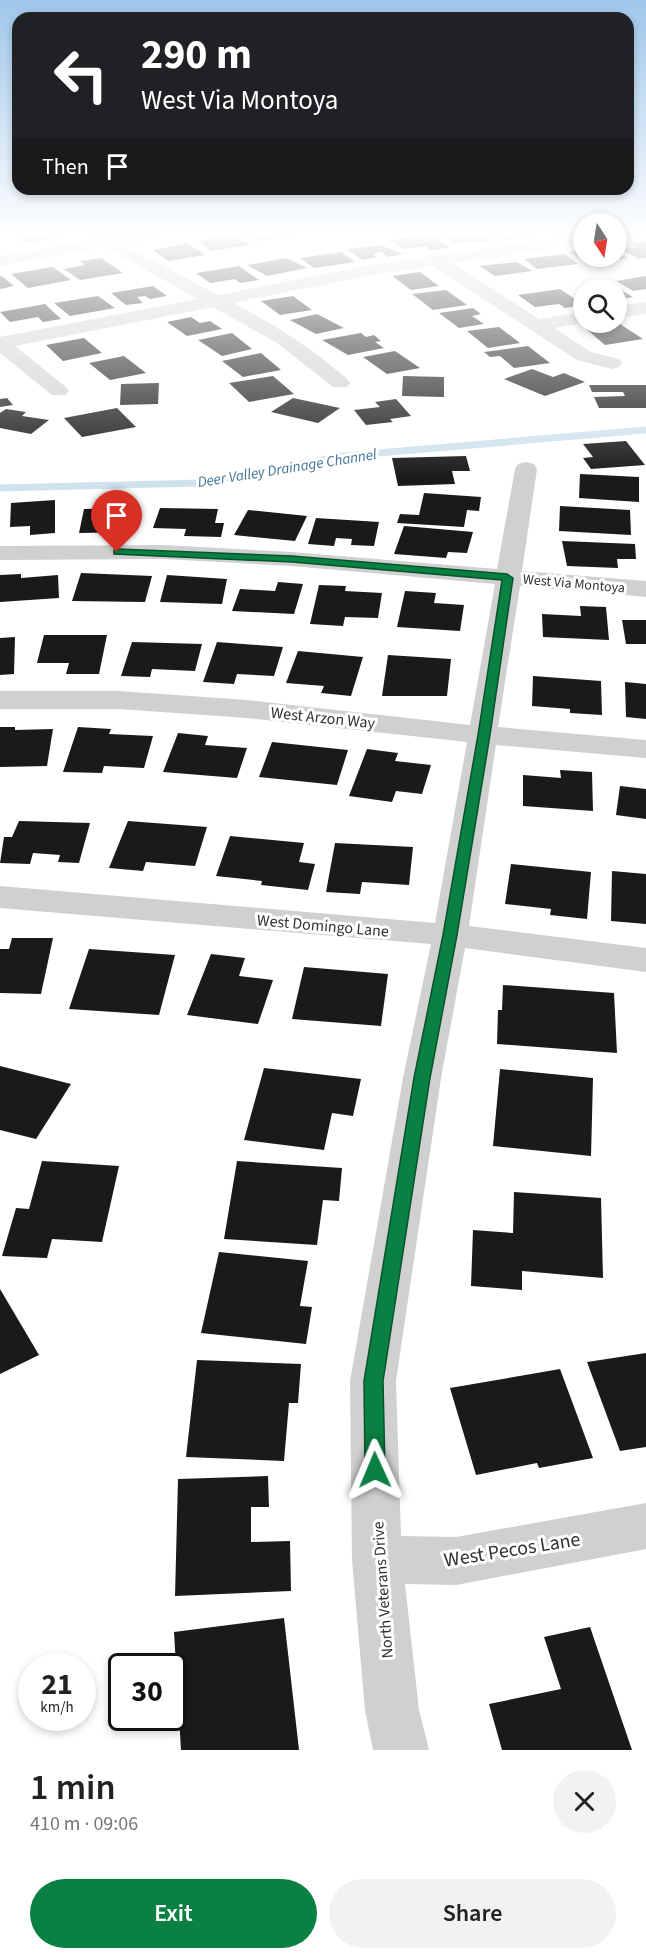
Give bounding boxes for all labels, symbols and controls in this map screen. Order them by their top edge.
text: 290 m [141,25,252,85]
icon: left [42,36,120,114]
text: West Via Montoya [141,81,338,120]
icon: arrive [101,150,134,183]
text: Then [42,151,89,183]
north arrow [573,213,627,267]
map controls [573,213,627,333]
button: search [573,279,627,333]
water label: Deer Valley Drainage Channel [196,444,378,493]
pin [91,490,142,552]
icon: arrive [100,499,133,532]
street label: West Via Montoya [522,570,626,598]
street label: West Arzon Way [270,702,377,734]
street label: West Domingo Lane [256,909,390,943]
position arrow [343,1438,407,1502]
street label: North Veterans Drive [367,1521,399,1659]
street label: West Pecos Lane [442,1525,582,1575]
speed limit sign: 30 [108,1653,186,1731]
text: 21 [41,1663,73,1706]
text: km/h [40,1697,74,1718]
text: 1 min [30,1762,116,1813]
button: close [553,1770,616,1833]
text: 410 m · 09:06 [30,1810,138,1838]
button: Exit [30,1879,317,1948]
button: Share [329,1879,616,1948]

